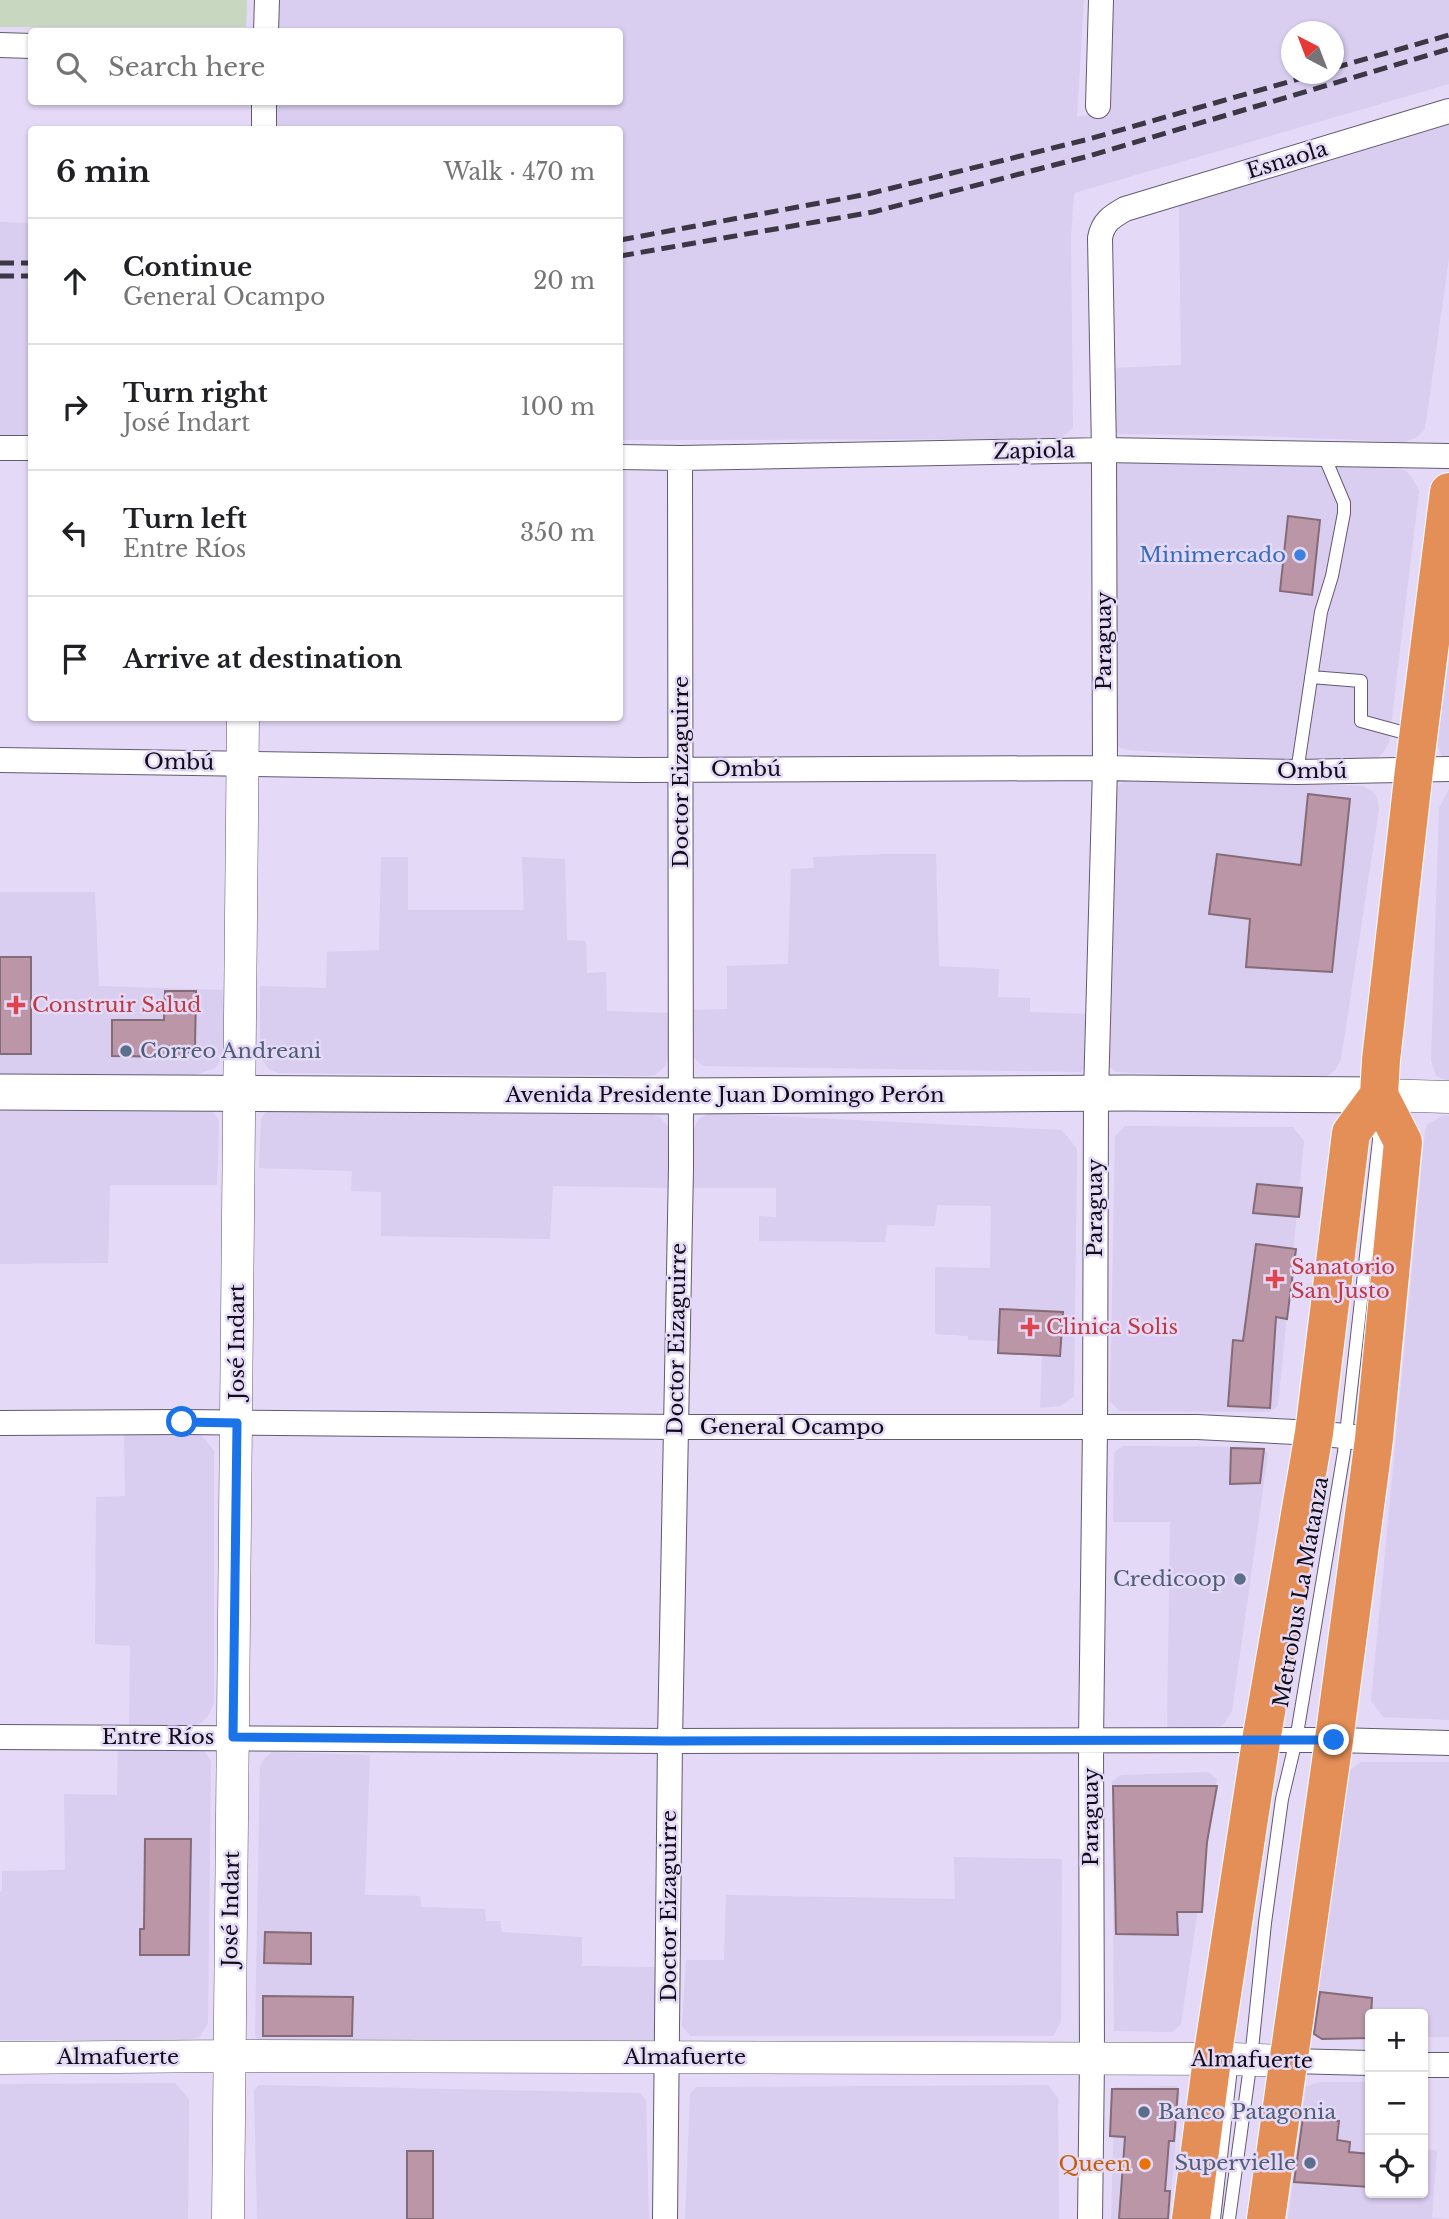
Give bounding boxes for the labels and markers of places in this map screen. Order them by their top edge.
place label: Minimercado [1139,542,1286,568]
marker: Minimercado [1292,547,1308,563]
place label: Construir Salud [32,992,202,1018]
marker: Construir Salud [6,995,26,1015]
place label: Correo Andreani [140,1038,321,1064]
marker: Correo Andreani [118,1043,134,1059]
place label: Sanatorio San Justo [1291,1254,1395,1304]
marker: Sanatorio San Justo [1265,1269,1285,1289]
place label: Clinica Solis [1046,1314,1178,1340]
marker: Clinica Solis [1020,1317,1040,1337]
place label: Credicoop [1113,1566,1226,1592]
marker: Credicoop [1232,1571,1248,1587]
place label: Banco Patagonia [1158,2099,1336,2125]
marker: Banco Patagonia [1136,2104,1152,2120]
place label: Supervielle [1174,2150,1296,2176]
place label: Queen [1058,2151,1131,2177]
marker: Supervielle [1302,2155,1318,2171]
marker: Queen [1137,2156,1153,2172]

